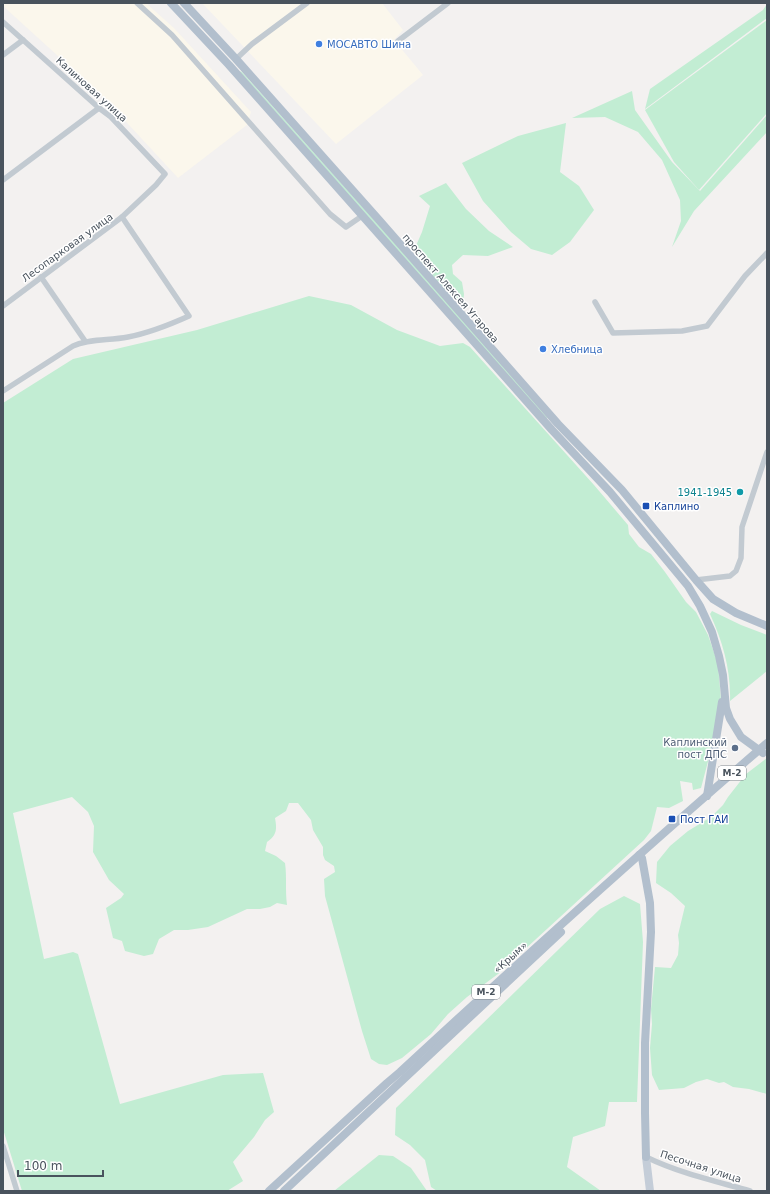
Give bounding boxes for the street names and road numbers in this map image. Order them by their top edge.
street label: Калиновая улица [54,55,129,124]
street label: Лесопарковая улица [20,211,115,284]
street label: проспект Алексея Угарова [400,232,501,345]
road number: М-2 [718,766,746,780]
street label: «Крым» [491,940,529,975]
road number: М-2 [472,985,500,999]
street label: Песочная улица [659,1148,743,1185]

